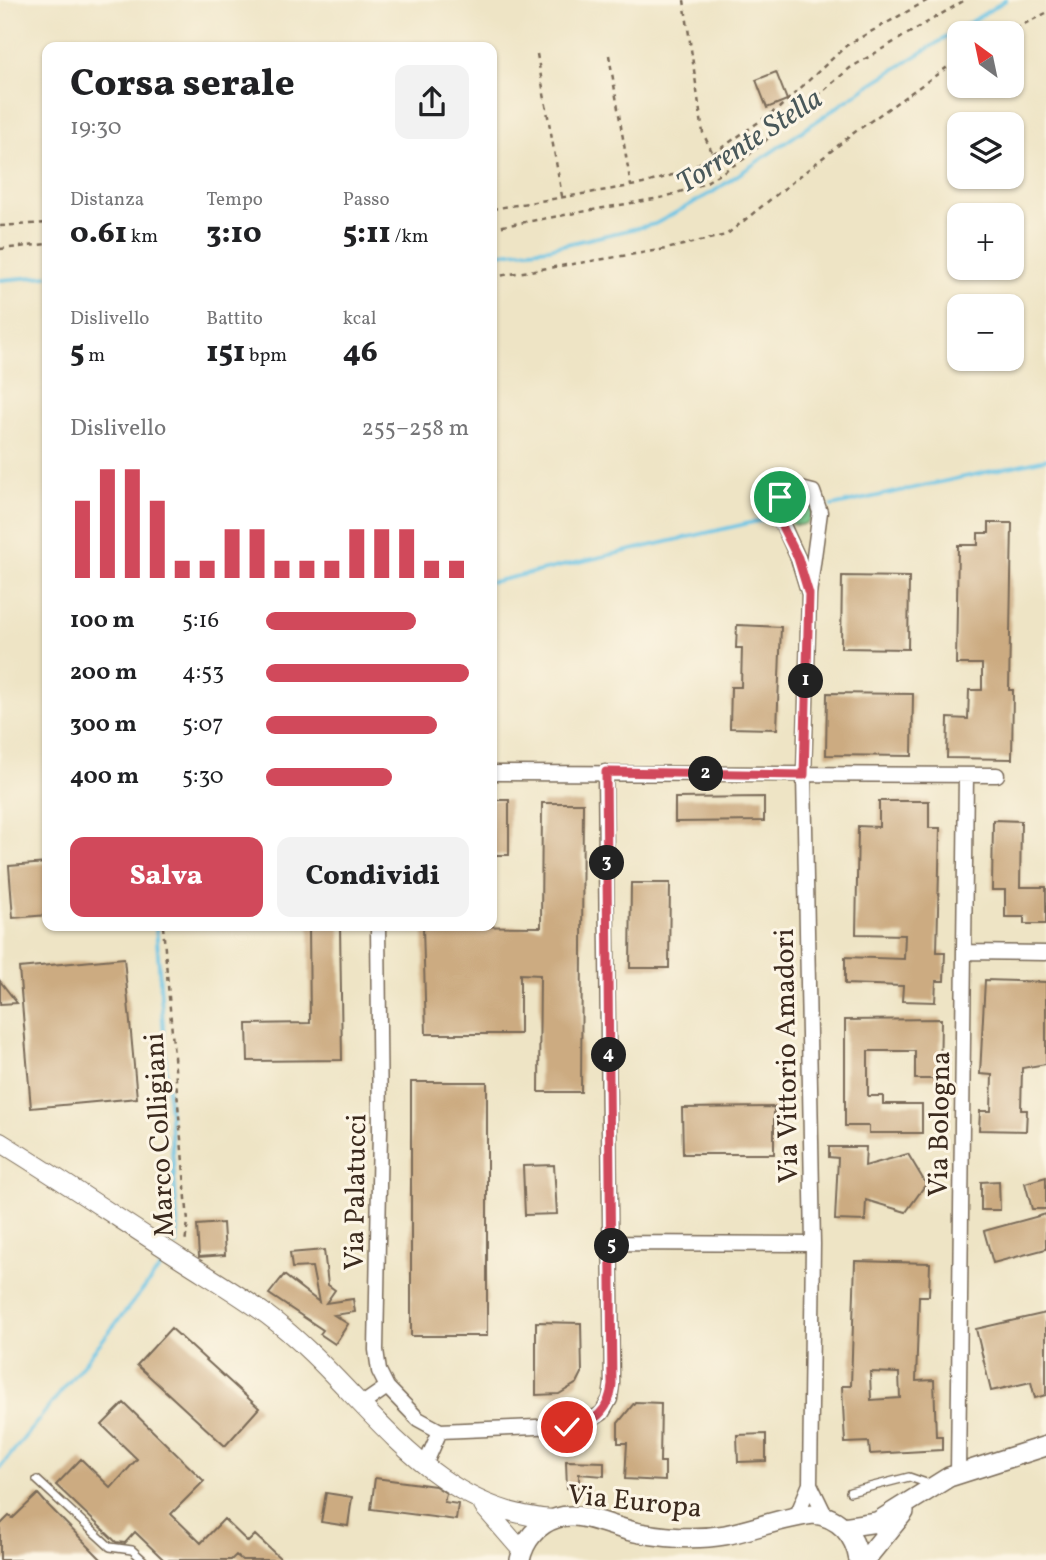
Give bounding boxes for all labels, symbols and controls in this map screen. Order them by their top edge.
north arrow [947,21,1024,98]
map controls [947,21,1024,371]
text: Corsa serale [70,59,295,112]
button: share [395,65,469,139]
water label: Torrente Stella [669,79,831,205]
text: 19:30 [70,112,121,144]
button: layers [947,112,1024,189]
text: Distanza [70,187,144,213]
text: Tempo [206,187,263,213]
text: Passo [343,187,390,213]
button: + [947,203,1024,280]
text: 0.61 [70,213,127,255]
text: 3:10 [206,213,262,255]
text: 5:11 [343,213,391,255]
text: km [127,224,158,250]
text: /km [391,224,429,250]
button: − [947,294,1024,371]
text: Dislivello [70,306,149,332]
text: Battito [206,306,263,332]
text: kcal [343,306,376,332]
text: 5 [70,332,84,374]
text: 151 [206,332,245,374]
text: 46 [343,332,378,374]
text: m [84,343,105,369]
text: bpm [245,343,287,369]
text: Dislivello [70,413,166,445]
text: 255–258 m [361,413,469,445]
pin [750,467,810,527]
icon: arrive [761,478,799,516]
text: 100 m [70,605,135,637]
text: 5:16 [182,605,219,637]
text: 200 m [70,657,137,689]
text: 4:53 [182,657,224,689]
pin: 1 [788,664,824,698]
text: 1 [802,667,809,693]
text: 300 m [70,709,137,741]
text: 5:07 [182,709,223,741]
pin: 2 [688,756,724,792]
text: 2 [701,760,710,786]
text: 400 m [70,761,139,793]
text: 5:30 [182,761,224,793]
button: Salva [70,837,263,917]
button: Condividi [277,837,469,917]
pin: 3 [590,846,624,880]
text: 3 [602,849,611,875]
street label: Via Vittorio Amadori [766,928,809,1184]
street label: Marco Colligiani [136,1032,185,1238]
pin: 4 [592,1038,626,1072]
text: 4 [603,1041,614,1067]
street label: Via Bologna [920,1051,961,1197]
street label: Via Palatucci [336,1113,377,1271]
pin: 5 [594,1228,630,1264]
text: 5 [607,1232,616,1258]
pin [537,1397,597,1457]
icon: check [548,1408,586,1446]
street label: Via Europa [566,1476,704,1529]

